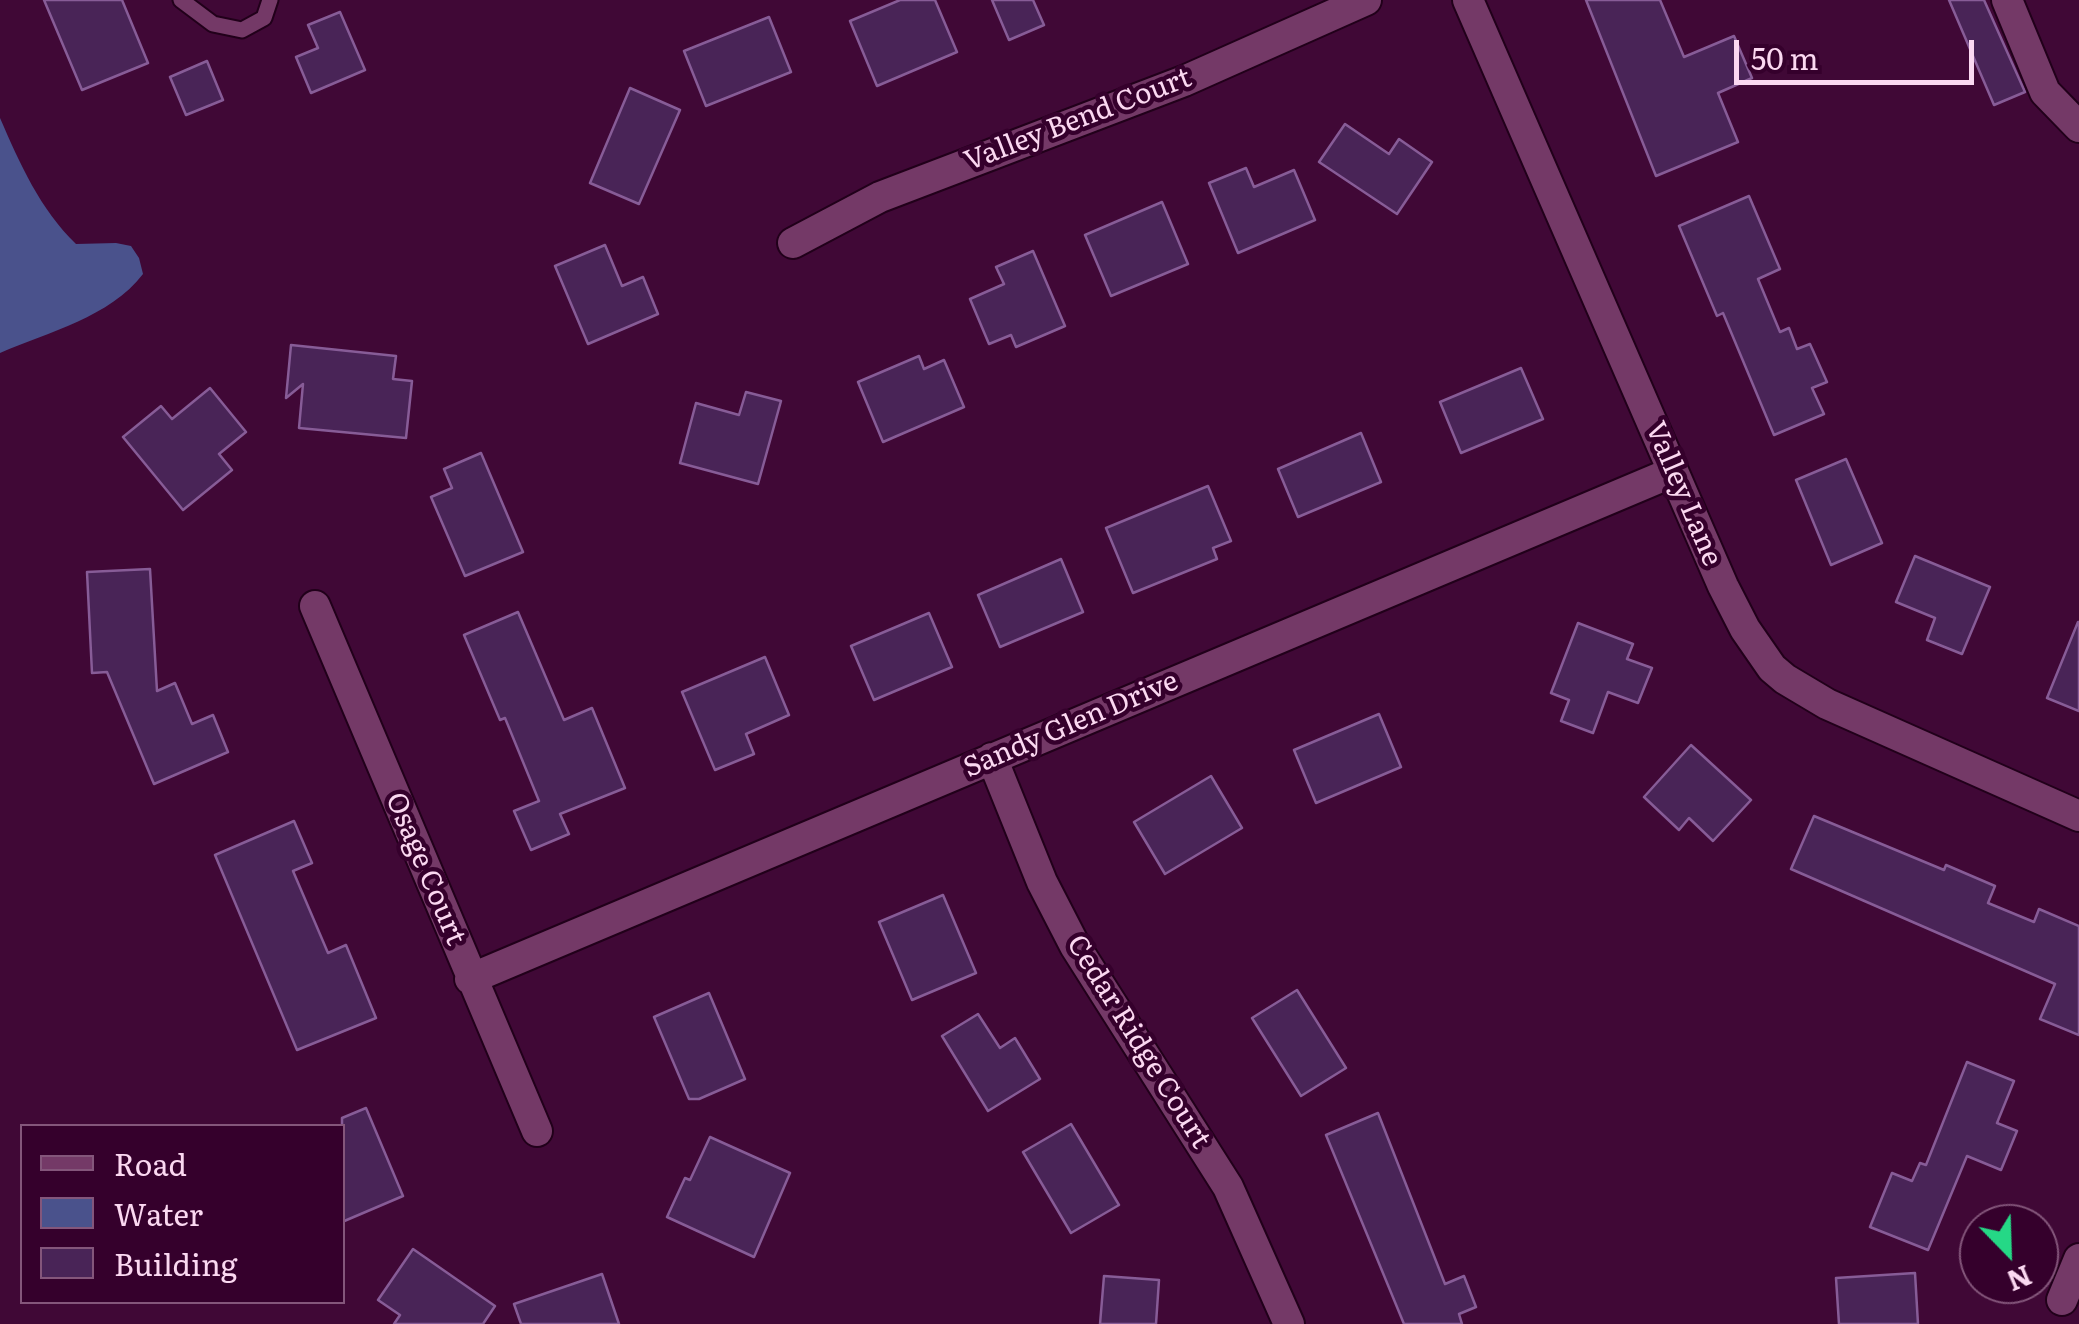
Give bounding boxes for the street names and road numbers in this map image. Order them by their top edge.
street label: Valley Bend Court [960,61,1196,179]
street label: Valley Lane [1638,417,1728,571]
street label: Sandy Glen Drive [959,665,1183,785]
street label: Osage Court [378,788,472,950]
street label: Cedar Ridge Court [1059,929,1217,1155]

